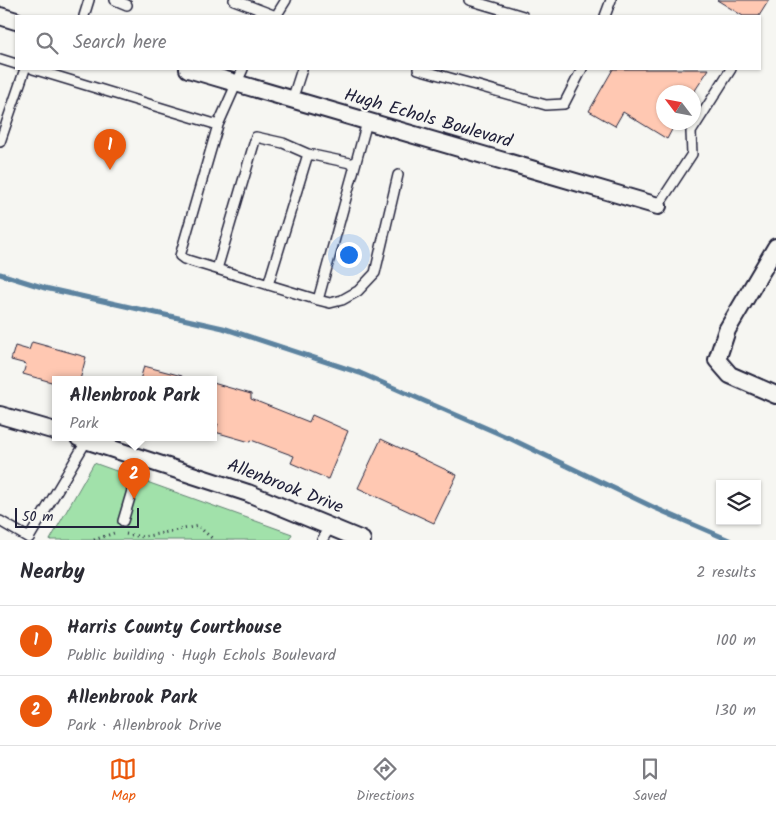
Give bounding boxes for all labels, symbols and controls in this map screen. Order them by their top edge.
search box [15,15,761,70]
text: Search here [73,28,167,58]
icon: search [33,29,61,57]
street label: Hugh Echols Boulevard [341,81,516,157]
north arrow [656,85,701,130]
pin: 1 [94,129,126,170]
your location [336,242,362,268]
popup [52,376,217,441]
text: Allenbrook Park [70,381,199,411]
text: Park [70,411,99,436]
street label: Allenbrook Drive [223,452,347,522]
pin: 2 [118,458,150,499]
map controls [716,480,761,525]
button: layers [716,480,761,525]
scale bar [15,505,139,528]
text: 50 m [22,506,53,528]
text: Nearby [20,556,85,589]
text: 2 results [696,560,756,585]
text: Harris County Courthouse [67,613,282,643]
text: 1 [34,628,38,653]
text: 100 m [716,628,756,653]
text: Public building · Hugh Echols Boulevard [67,643,336,668]
text: Allenbrook Park [67,683,197,713]
text: 2 [31,698,41,723]
text: 130 m [715,698,756,723]
text: Park · Allenbrook Drive [67,713,221,738]
tab: Map [109,755,137,807]
tab: Directions [356,755,414,807]
tab: Saved [633,755,667,807]

